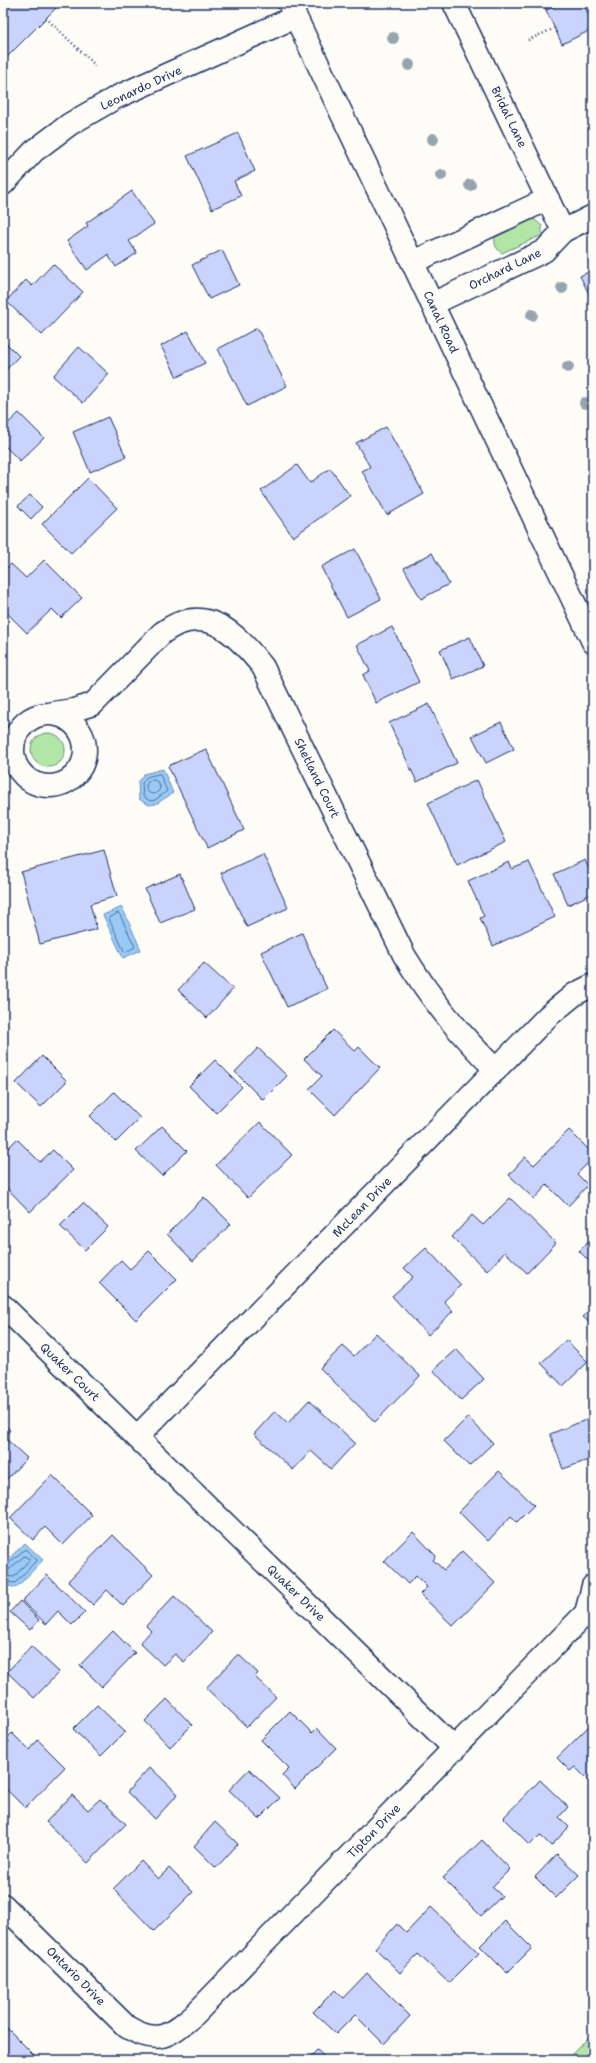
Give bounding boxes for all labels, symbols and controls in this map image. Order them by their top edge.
street label: Leonardo Drive [98,62,185,114]
street label: Bridal Lane [487,84,531,150]
street label: Orchard Lane [466,244,544,293]
street label: Canal Road [420,288,463,356]
street label: Shetland Court [291,735,343,821]
street label: McLean Drive [329,1173,395,1241]
street label: Quaker Court [37,1339,103,1405]
street label: Quaker Drive [263,1561,329,1625]
street label: Tipton Drive [344,1800,404,1862]
street label: Ontario Drive [43,1943,109,2009]

